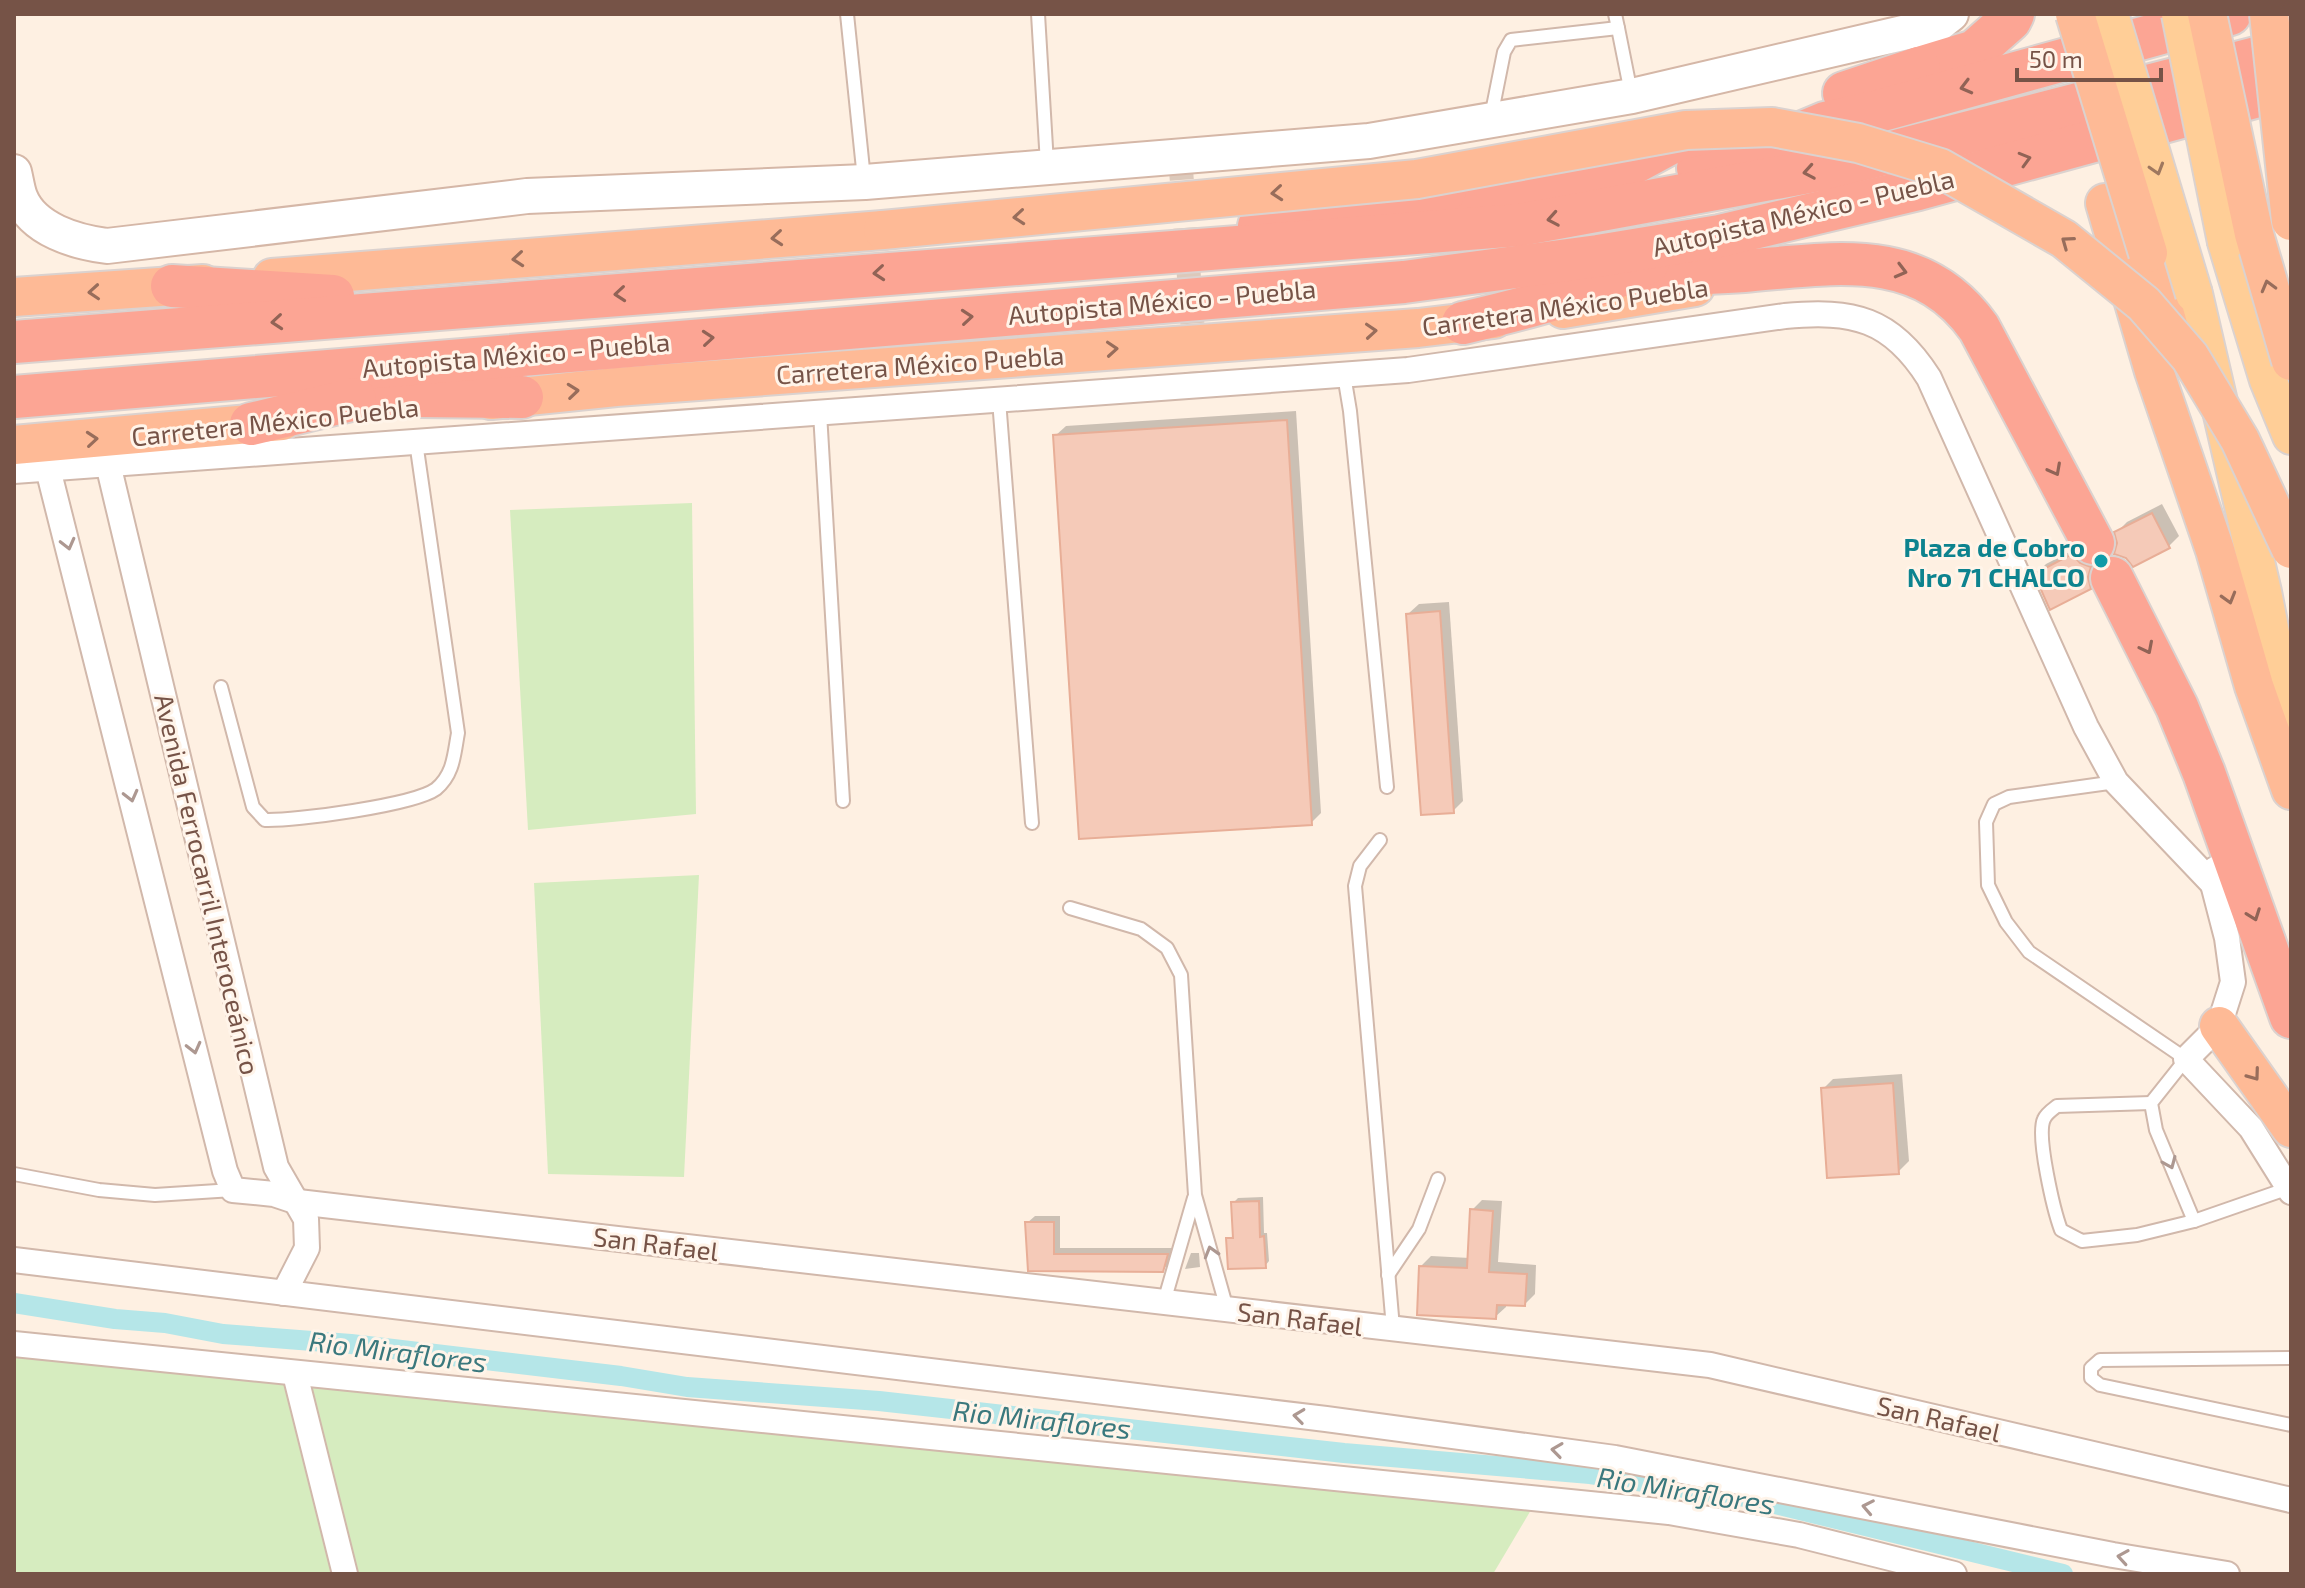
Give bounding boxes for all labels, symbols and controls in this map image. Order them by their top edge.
scale bar [2017,32,2161,82]
text: 50 m [2029,44,2083,73]
one-way arrow [1959,77,1973,94]
one-way arrow [2017,151,2031,168]
street label: Autopista México - Puebla [1649,162,1957,262]
one-way arrow [2148,162,2164,176]
one-way arrow [1802,163,1815,180]
one-way arrow [1270,184,1283,201]
one-way arrow [1012,208,1025,225]
one-way arrow [1546,210,1560,227]
one-way arrow [770,229,783,246]
one-way arrow [2061,238,2075,252]
one-way arrow [511,250,524,267]
one-way arrow [1893,262,1907,279]
one-way arrow [872,264,885,281]
street label: Carretera México Puebla [1420,271,1710,341]
street label: Autopista México - Puebla [1007,272,1317,330]
one-way arrow [2261,279,2278,293]
one-way arrow [87,283,100,300]
one-way arrow [613,286,626,303]
one-way arrow [961,309,974,326]
one-way arrow [270,313,283,330]
one-way arrow [1365,323,1378,340]
street label: Autopista México - Puebla [361,325,671,383]
one-way arrow [702,330,715,347]
street label: Carretera México Puebla [775,338,1065,390]
one-way arrow [1106,341,1119,358]
one-way arrow [567,383,580,400]
street label: Carretera México Puebla [130,390,420,452]
one-way arrow [86,431,99,448]
one-way arrow [2045,462,2060,476]
place label: Plaza de Cobro Nro 71 CHALCO [1903,531,2085,592]
one-way arrow [58,537,75,551]
marker: Plaza de Cobro Nro 71 CHALCO [2092,552,2110,570]
one-way arrow [2220,590,2236,604]
one-way arrow [2137,639,2153,654]
street label: Avenida Ferrocarril Interoceánico [149,691,267,1077]
one-way arrow [122,789,139,803]
one-way arrow [2245,907,2261,921]
one-way arrow [185,1041,202,1055]
one-way arrow [2244,1066,2259,1080]
one-way arrow [2160,1155,2176,1169]
street label: San Rafael [592,1220,721,1266]
one-way arrow [1204,1246,1220,1260]
street label: San Rafael [1236,1295,1365,1341]
water label: Rio Miraflores [307,1323,489,1379]
street label: San Rafael [1874,1389,2004,1447]
water label: Rio Miraflores [951,1393,1133,1445]
one-way arrow [1292,1407,1305,1424]
one-way arrow [1550,1442,1564,1459]
water label: Rio Miraflores [1595,1459,1777,1521]
one-way arrow [1861,1500,1874,1517]
one-way arrow [2116,1549,2130,1566]

